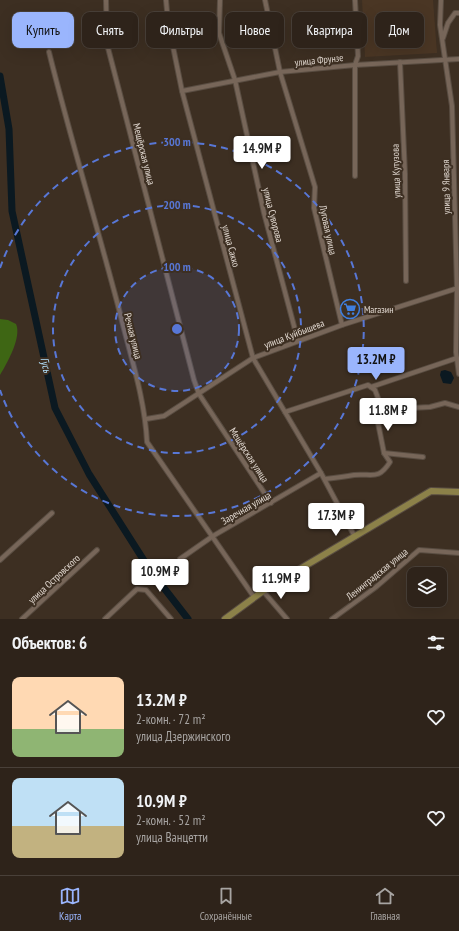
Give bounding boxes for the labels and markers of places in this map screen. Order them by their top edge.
pin: 14.9M ₽ [225,136,299,170]
supermarket icon: Магазин [339,298,361,320]
place label: Магазин [364,303,394,316]
centre of rings [170,322,184,336]
pin: 13.2M ₽ [339,347,413,381]
pin: 11.8M ₽ [351,398,425,432]
pin: 17.3M ₽ [299,503,373,537]
pin: 10.9M ₽ [123,559,197,593]
pin: 11.9M ₽ [244,566,318,600]

